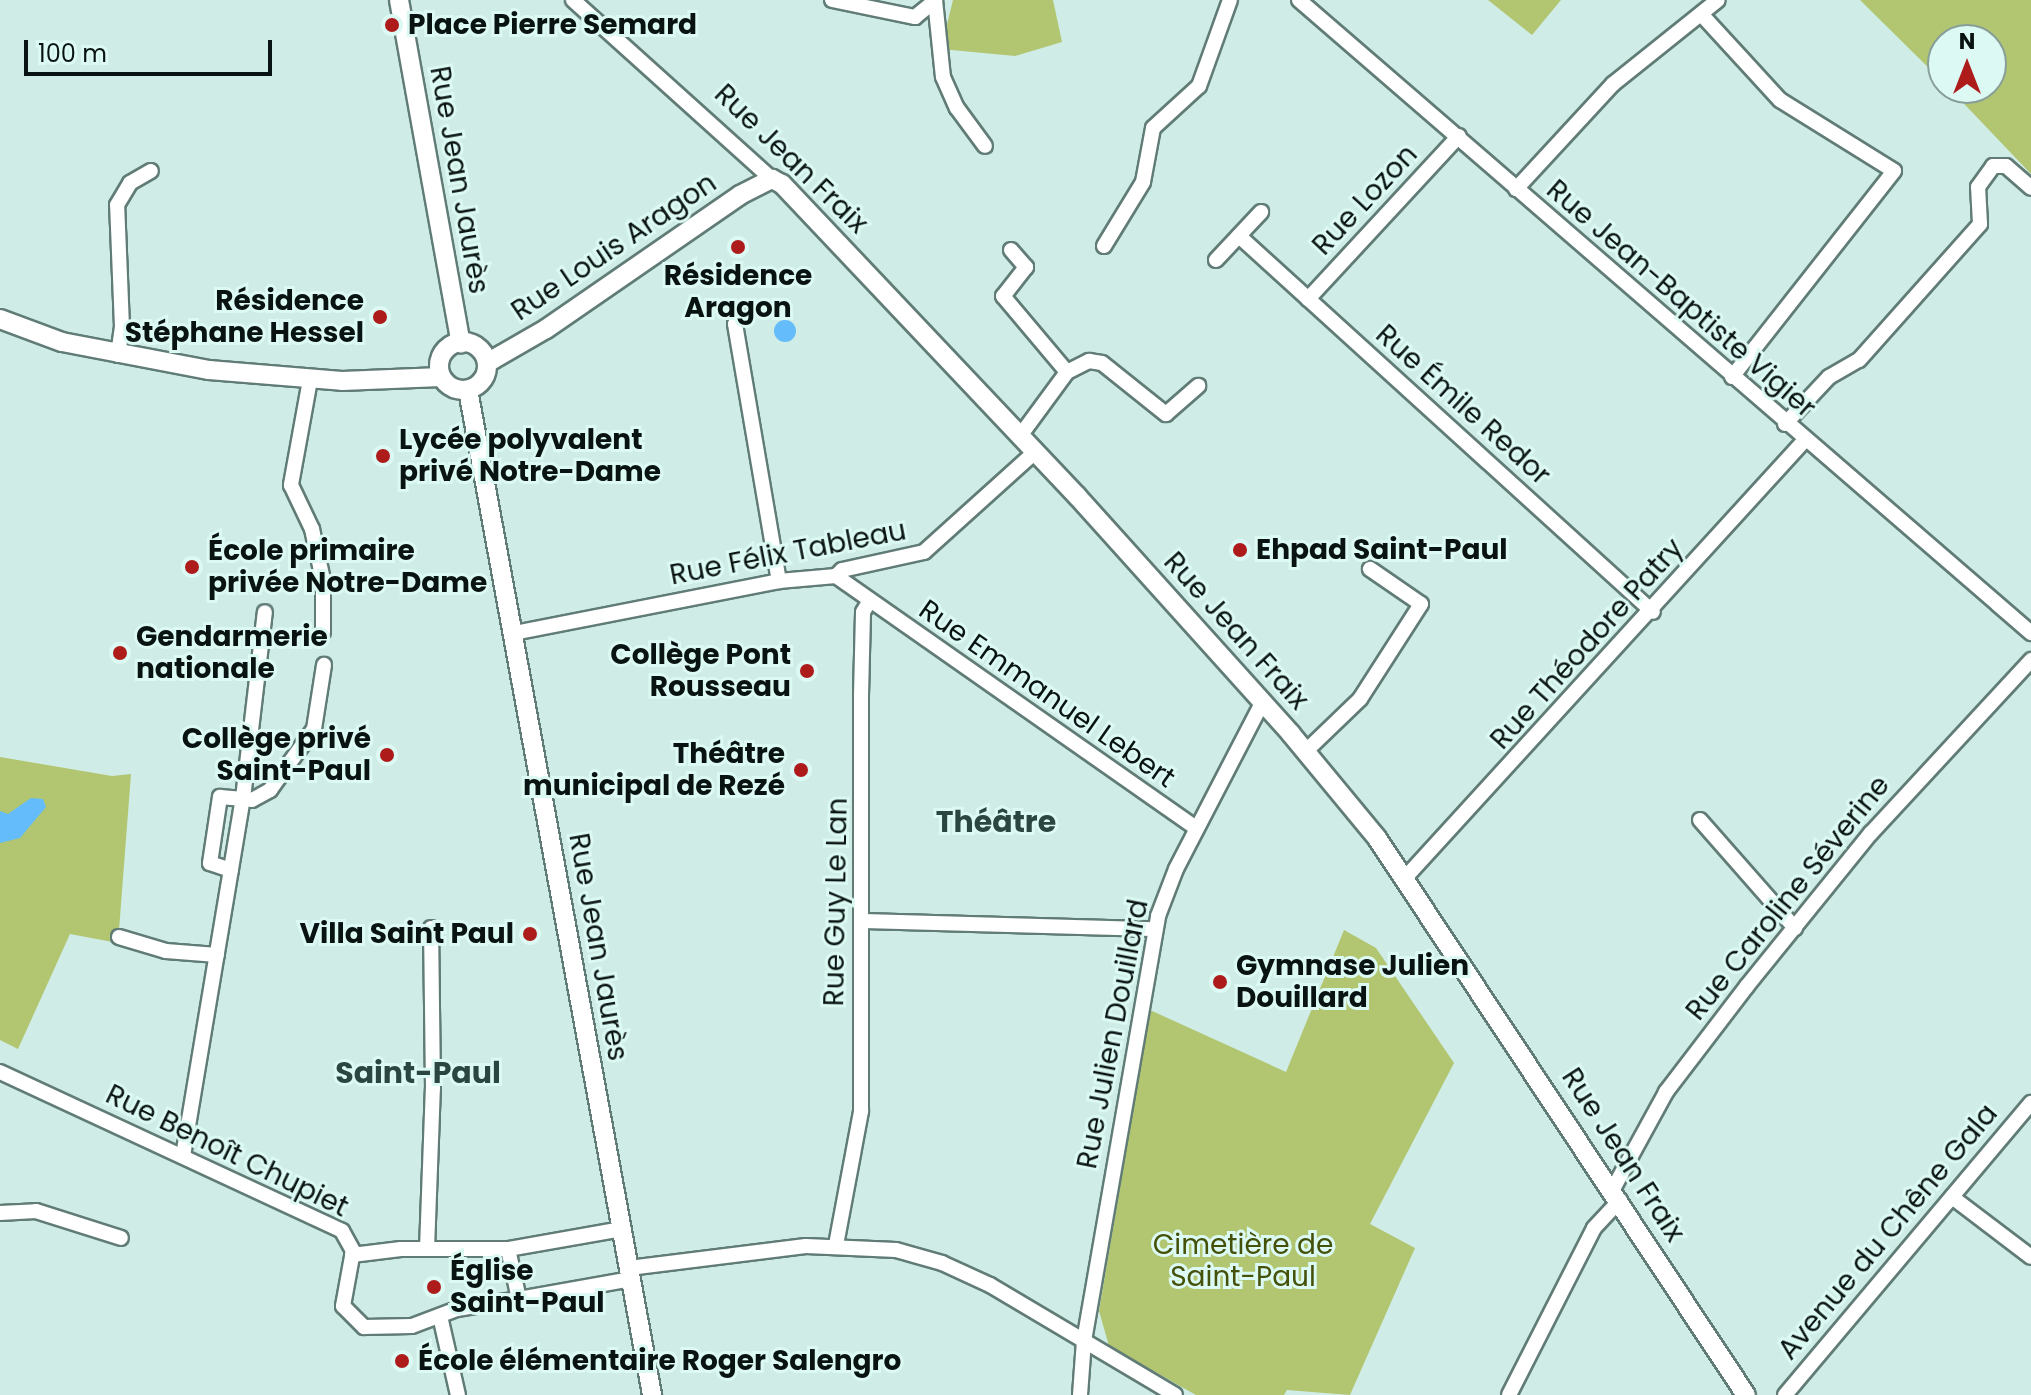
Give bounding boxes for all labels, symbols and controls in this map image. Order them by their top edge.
place label: Place Pierre Semard [408,8,697,42]
marker: Place Pierre Semard [383,16,401,34]
scale bar [28,24,276,74]
north arrow [1927,24,2007,104]
text: N [1959,26,1975,57]
text: 100 m [38,37,107,70]
street label: Rue Jean Jaurès [422,64,496,296]
street label: Rue Jean Fraix [707,77,875,241]
street label: Rue Lozon [1306,138,1424,262]
street label: Rue Louis Aragon [505,166,723,328]
street label: Rue Jean-Baptiste Vigier [1540,173,1822,425]
marker: Résidence Aragon [729,238,747,256]
place label: Résidence Aragon [664,259,812,325]
place label: Résidence Stéphane Hessel [125,284,364,350]
marker: Résidence Stéphane Hessel [371,308,389,326]
street label: Rue Émile Redor [1369,318,1557,492]
place label: Lycée polyvalent privé Notre-Dame [399,423,661,489]
marker: Lycée polyvalent privé Notre-Dame [374,447,392,465]
street label: Rue Félix Tableau [667,514,909,592]
street label: Rue Théodore Patry [1484,532,1690,756]
place label: Ehpad Saint-Paul [1256,533,1508,567]
place label: École primaire privée Notre-Dame [208,534,487,600]
marker: Ehpad Saint-Paul [1231,541,1249,559]
street label: Rue Jean Fraix [1157,545,1315,717]
marker: École primaire privée Notre-Dame [183,558,201,576]
street label: Rue Emmanuel Lebert [913,593,1181,795]
place label: Gendarmerie nationale [136,620,328,686]
place label: Collège Pont Rousseau [610,638,791,704]
marker: Gendarmerie nationale [111,644,129,662]
marker: Collège Pont Rousseau [798,662,816,680]
place label: Collège privé Saint-Paul [182,722,371,788]
place label: Théâtre municipal de Rezé [523,737,785,803]
marker: Collège privé Saint-Paul [378,746,396,764]
marker: Théâtre municipal de Rezé [792,761,810,779]
street label: Rue Caroline Séverine [1679,769,1897,1027]
street label: Rue Guy Le Lan [817,797,855,1007]
district label: Théâtre [936,804,1056,840]
street label: Rue Jean Jaurès [561,831,635,1063]
street label: Rue Julien Douillard [1070,896,1156,1172]
place label: Villa Saint Paul [300,917,514,951]
marker: Villa Saint Paul [521,925,539,943]
place label: Gymnase Julien Douillard [1236,949,1469,1015]
marker: Gymnase Julien Douillard [1211,973,1229,991]
district label: Saint-Paul [335,1055,501,1091]
street label: Rue Jean Fraix [1554,1062,1692,1248]
street label: Rue Benoît Chupiet [100,1078,354,1224]
street label: Avenue du Chêne Gala [1771,1097,2005,1367]
park label: Cimetière de Saint-Paul [1153,1228,1333,1294]
place label: Église Saint-Paul [450,1254,605,1320]
marker: Église Saint-Paul [425,1278,443,1296]
place label: École élémentaire Roger Salengro [418,1344,901,1378]
marker: École élémentaire Roger Salengro [393,1352,411,1370]

